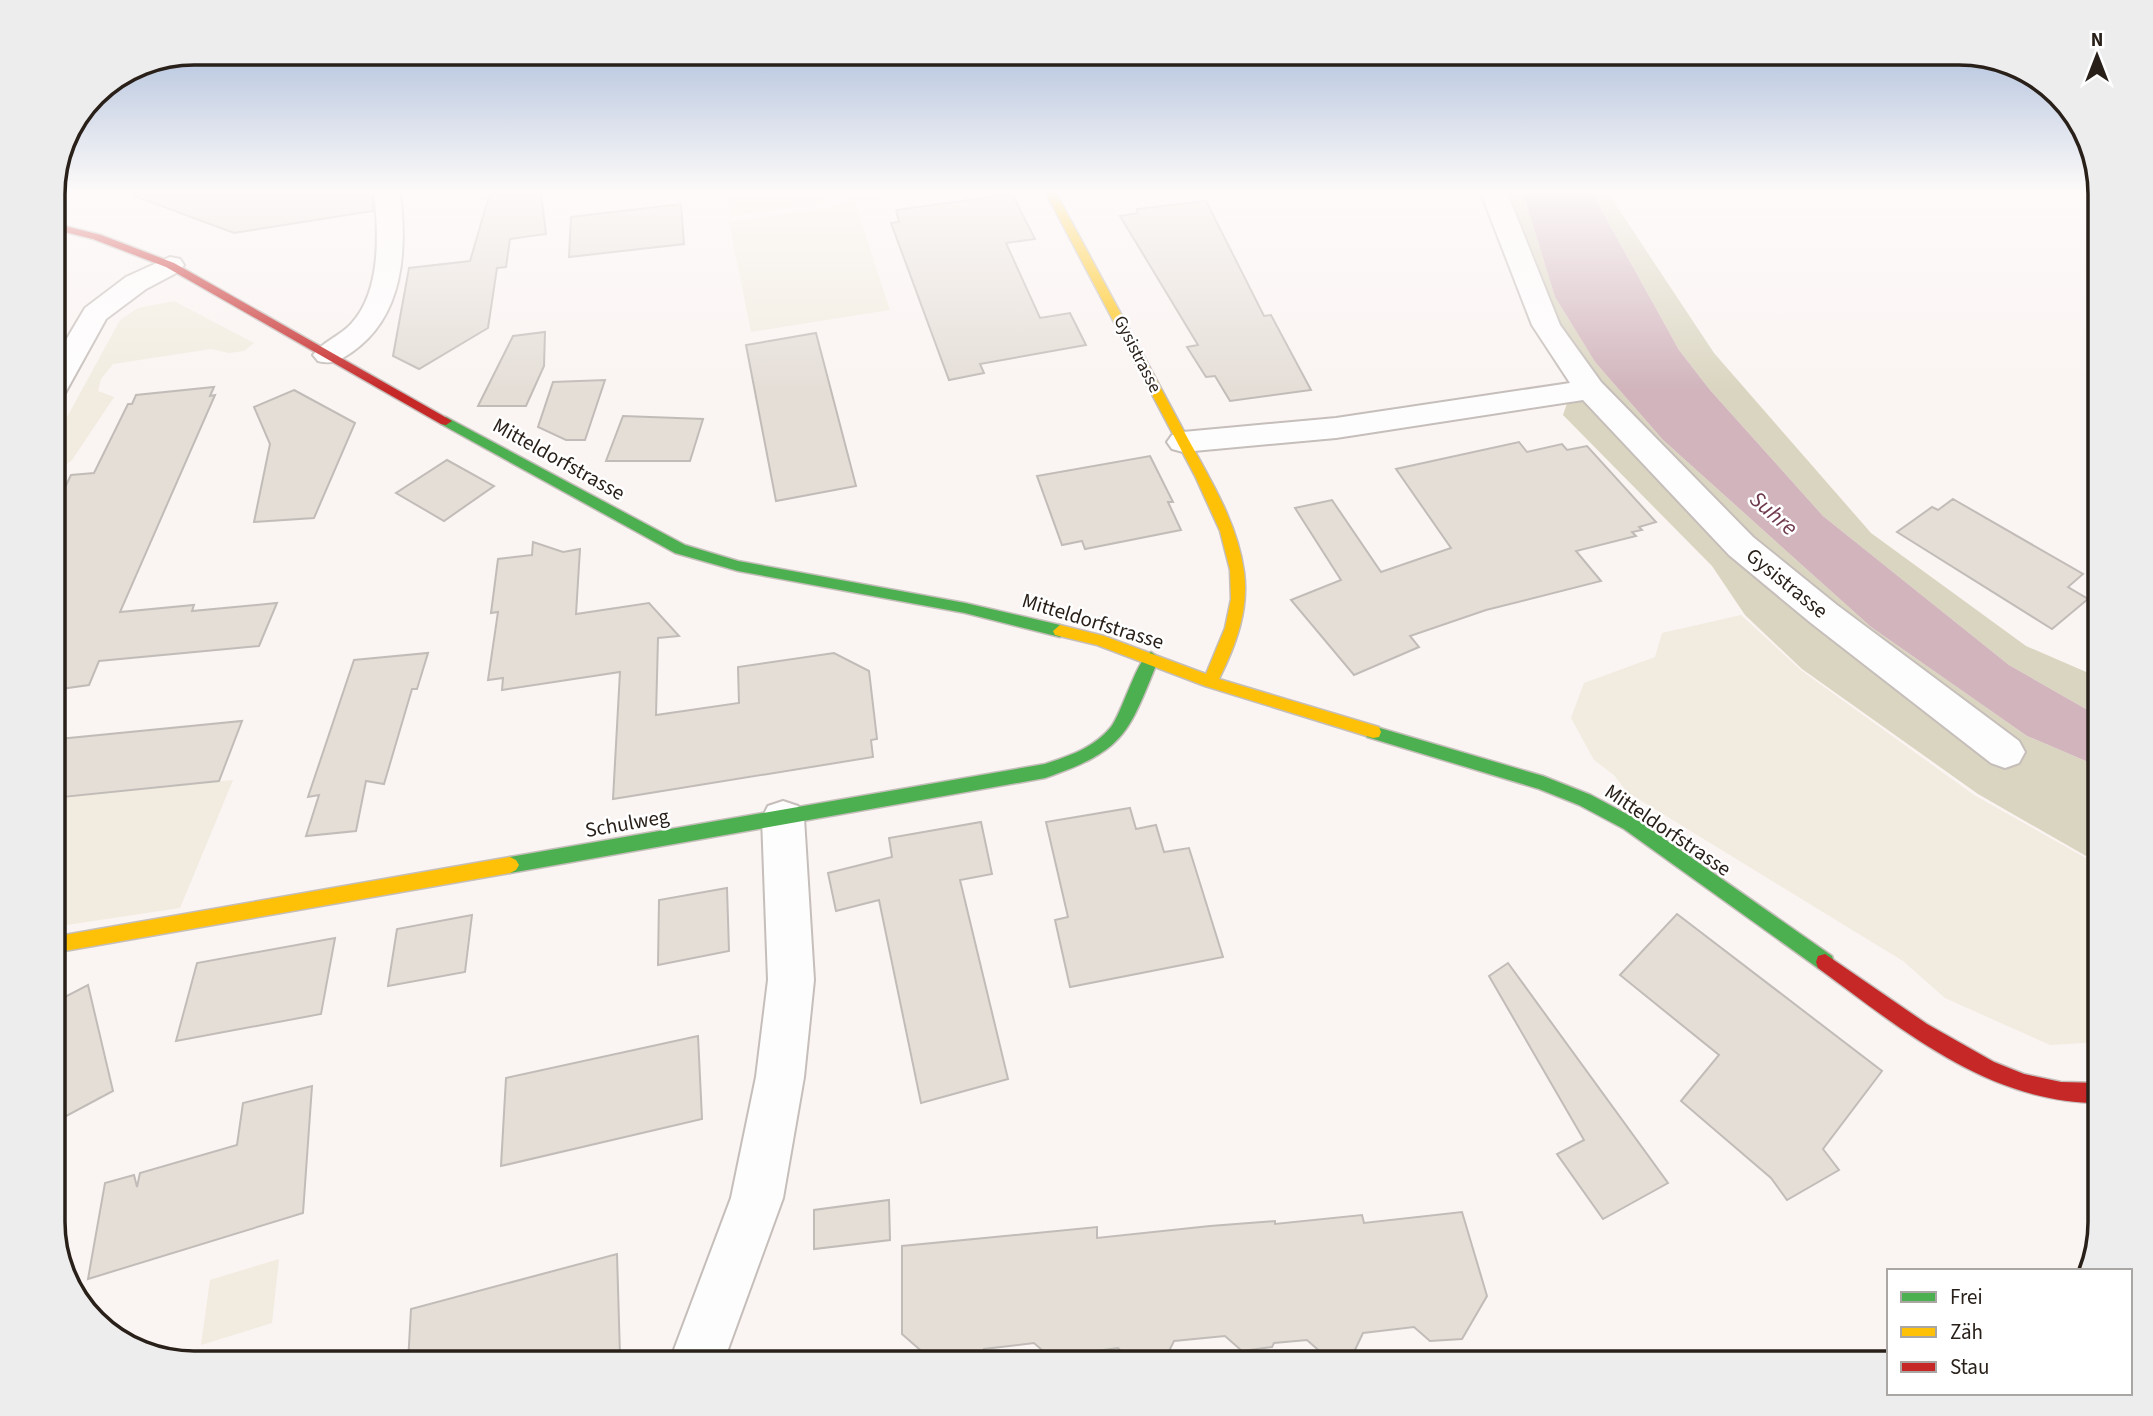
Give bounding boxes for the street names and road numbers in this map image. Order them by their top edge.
street label: Gysistrasse [1107,311,1168,397]
street label: Mitteldorfstrasse [487,410,631,508]
street label: Gysistrasse [1740,541,1834,625]
street label: Mitteldorfstrasse [1018,585,1168,657]
street label: Mitteldorfstrasse [1599,776,1737,884]
street label: Schulweg [583,801,672,845]

